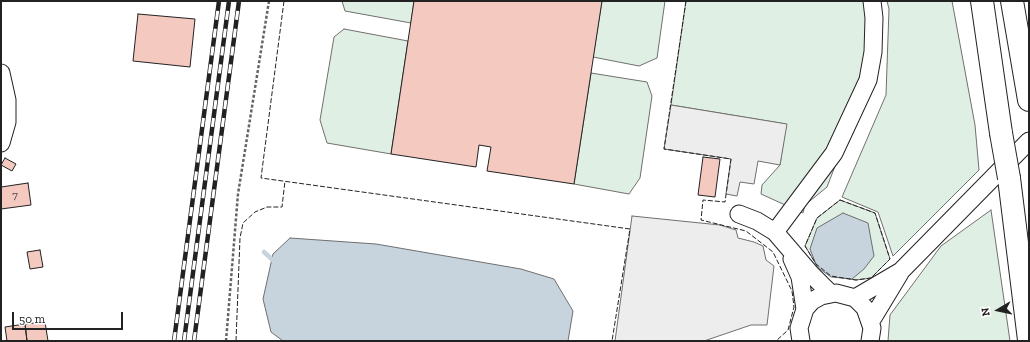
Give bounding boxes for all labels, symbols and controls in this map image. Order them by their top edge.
house number: 7 [12,189,18,203]
north arrow [978,290,1018,330]
scale bar [14,304,125,330]
text: N [979,307,993,317]
text: 50 m [19,312,45,326]

